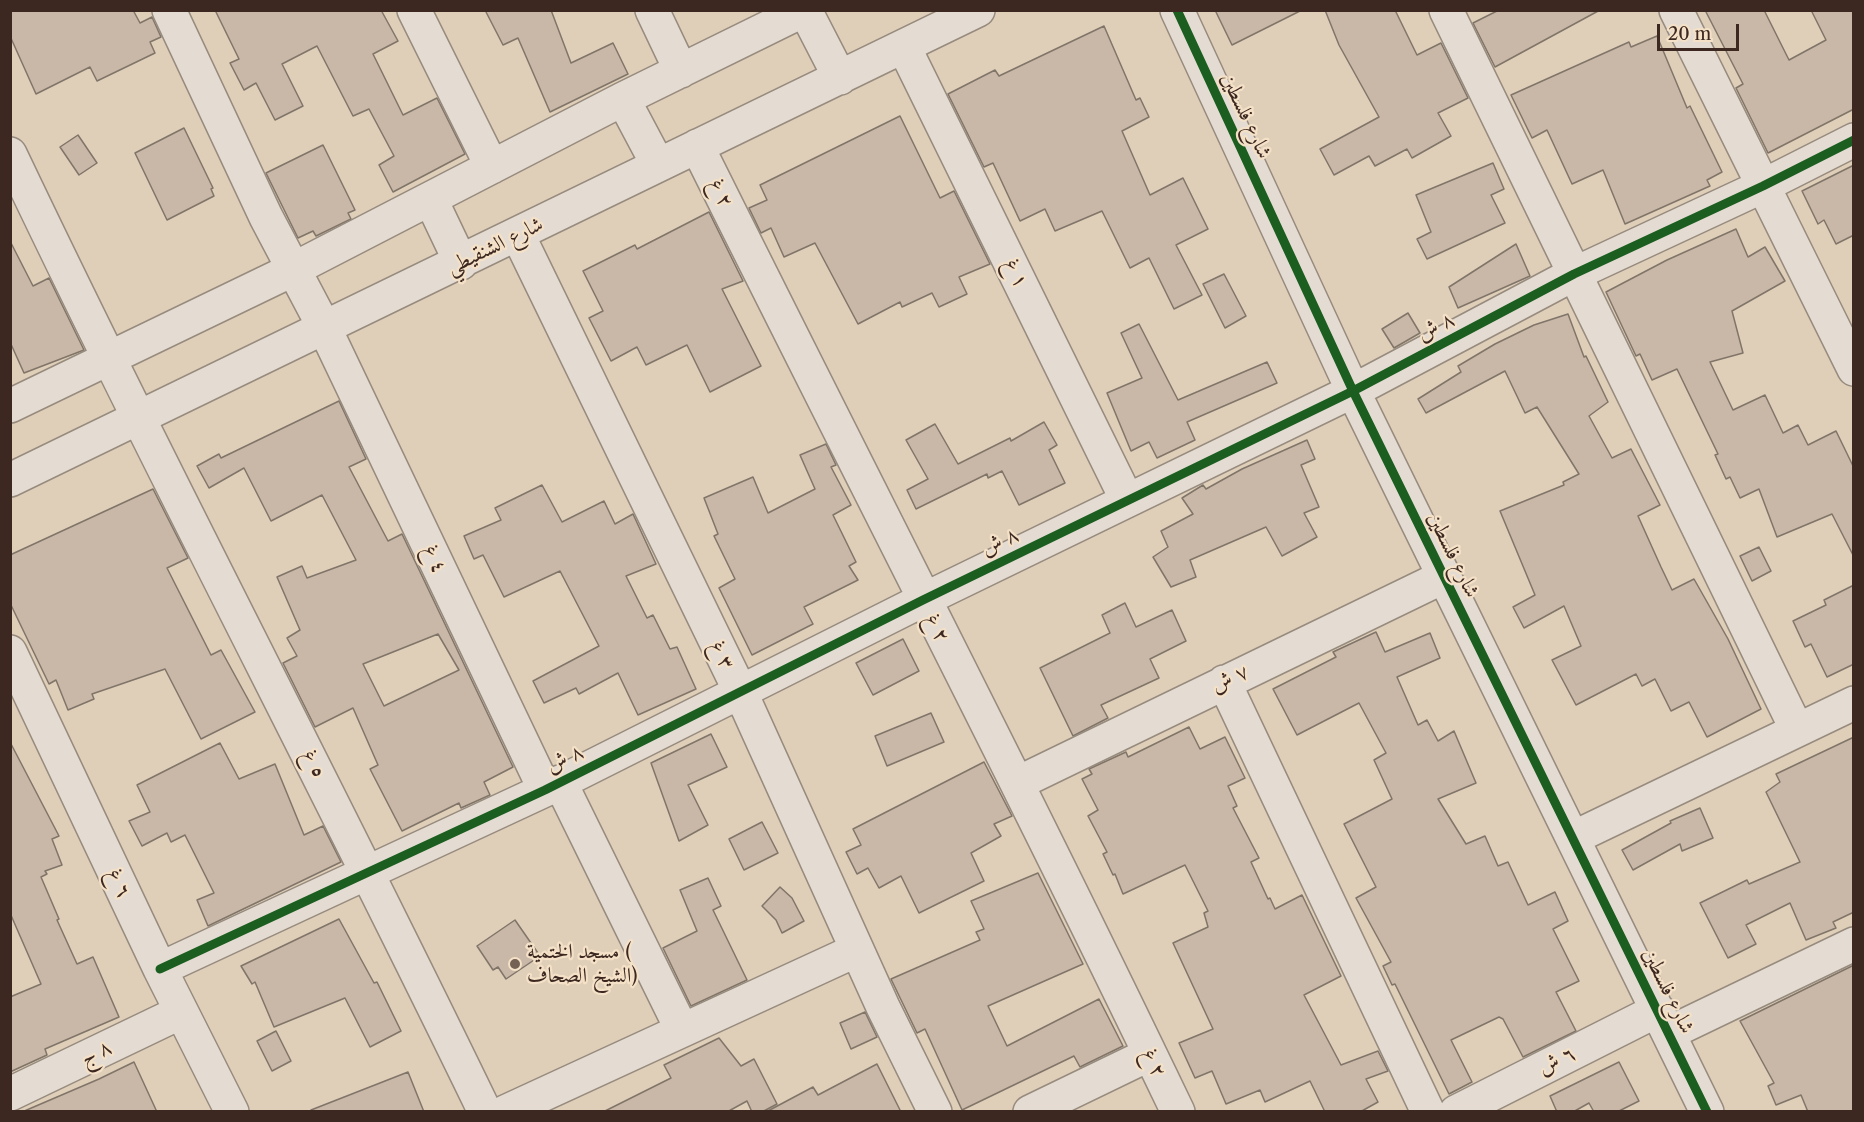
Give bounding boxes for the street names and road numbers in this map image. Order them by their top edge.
street label: شارع فلسطين [1215,69,1277,163]
street label: ٢ غ [703,174,739,212]
street label: شارع الشنقيطي [443,212,547,280]
street label: ١ غ [998,254,1034,292]
street label: ٨ ش [1413,307,1459,347]
street label: شارع فلسطين [1422,508,1484,602]
street label: ٨ ش [977,522,1023,562]
street label: ٤ غ [417,540,453,578]
street label: ٢ غ [919,609,955,647]
street label: ٣ غ [704,636,740,674]
street label: ٧ ش [1207,659,1253,699]
street label: ٨ ش [542,739,588,779]
street label: ٥ غ [296,745,332,783]
street label: ٦ غ [101,864,137,902]
street label: شارع فلسطين [1637,944,1699,1038]
street label: ٨ ج [76,1035,116,1071]
street label: ٦ ش [1534,1041,1580,1081]
street label: ٢ غ [1136,1044,1172,1082]

